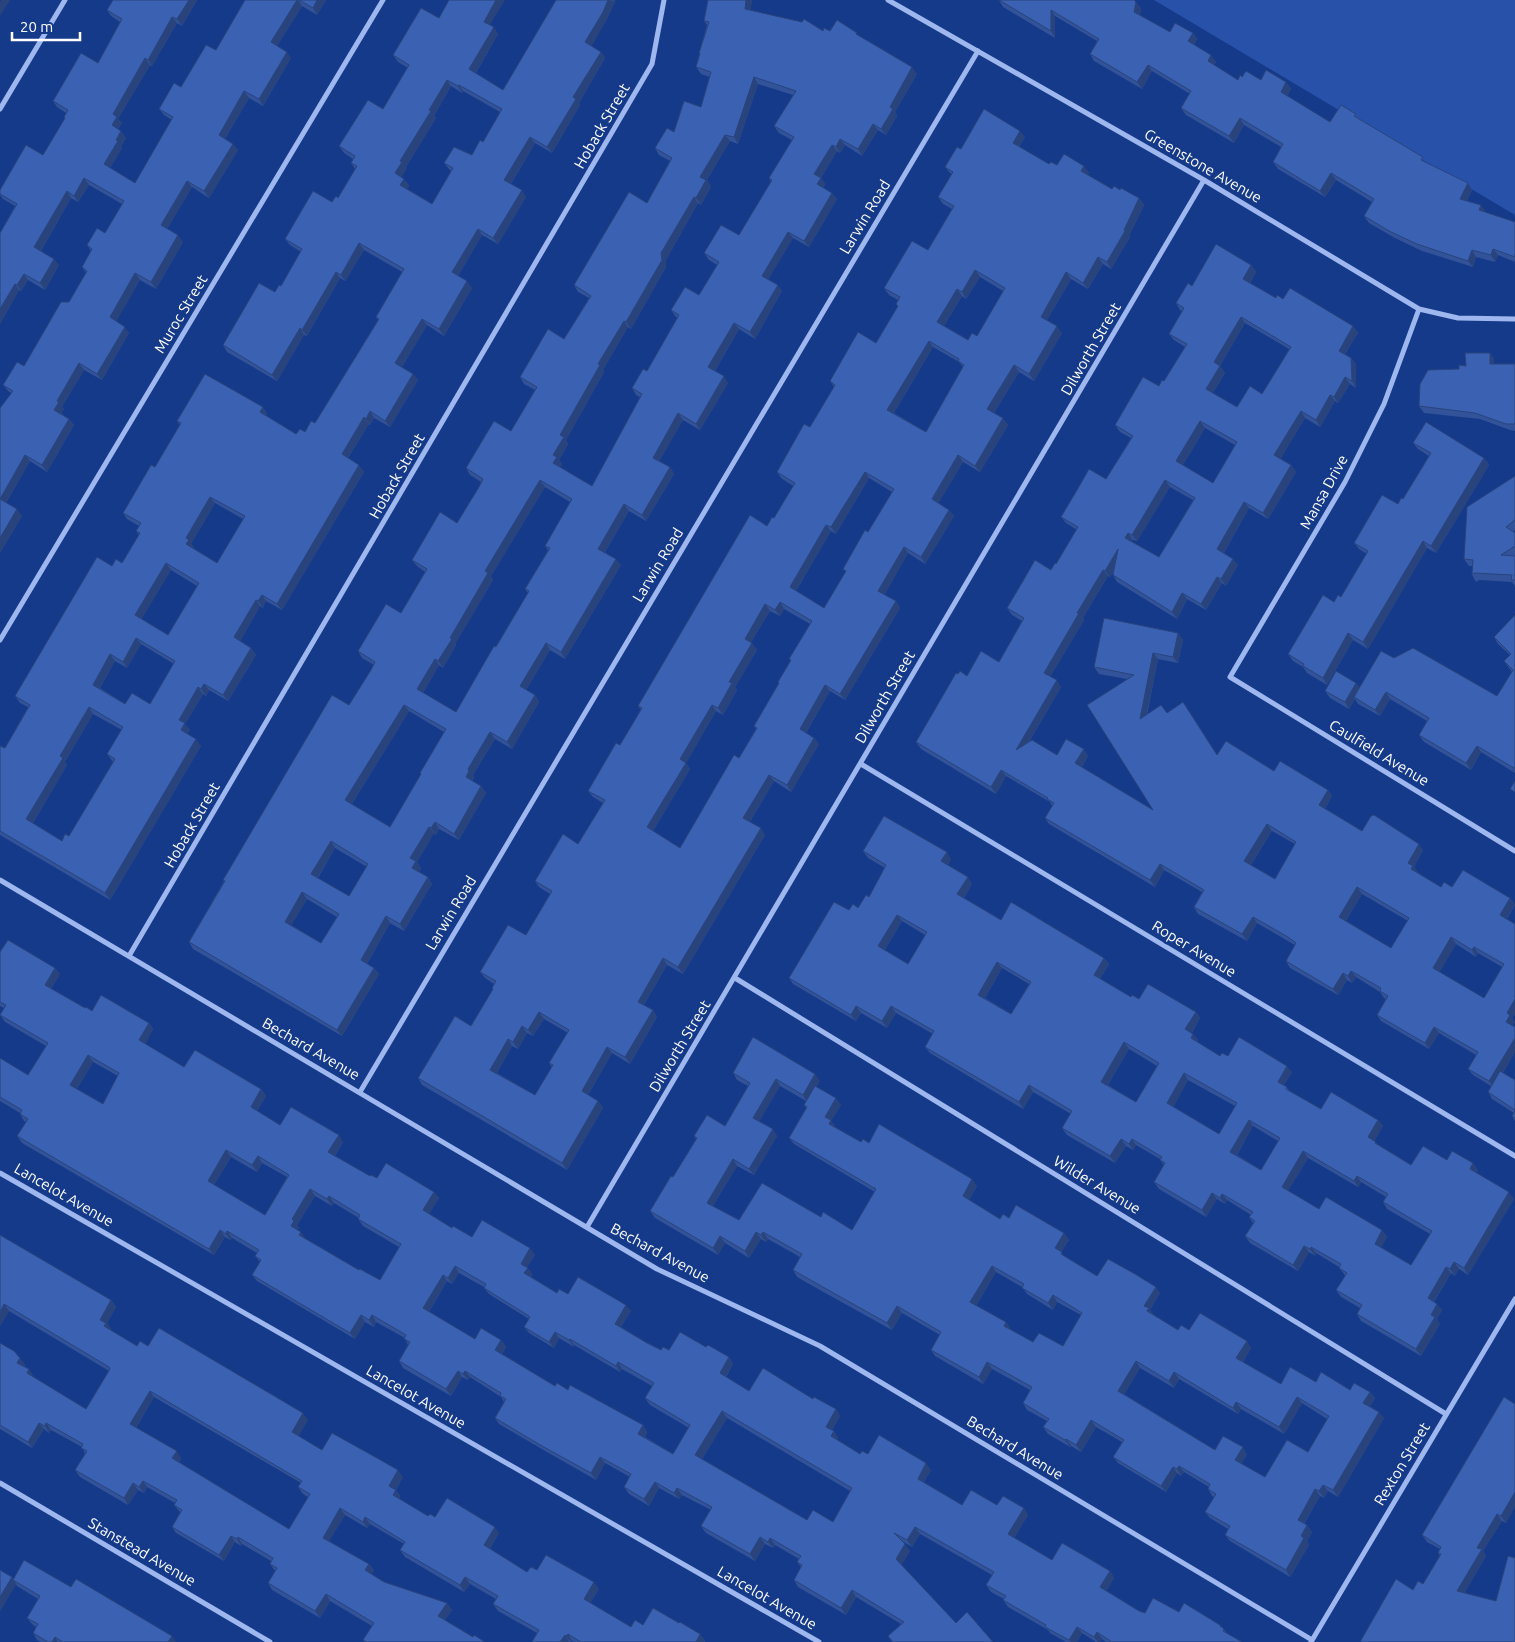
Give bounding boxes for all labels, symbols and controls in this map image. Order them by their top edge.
scale bar [12,10,80,42]
text: 20 m [20,18,53,35]
street label: Hoback Street [570,80,633,171]
street label: Greenstone Avenue [1142,125,1265,206]
street label: Larwin Road [836,177,893,257]
street label: Muroc Street [151,271,211,356]
street label: Dilworth Street [1057,299,1124,398]
street label: Hoback Street [365,430,428,521]
street label: Mansa Drive [1296,452,1351,532]
street label: Larwin Road [629,525,686,605]
street label: Dilworth Street [851,647,918,746]
street label: Caulfield Avenue [1326,716,1432,789]
street label: Hoback Street [160,779,223,870]
street label: Larwin Road [422,873,479,953]
street label: Roper Avenue [1149,917,1239,980]
street label: Dilworth Street [645,997,714,1095]
street label: Bechard Avenue [260,1014,363,1083]
street label: Wilder Avenue [1051,1152,1144,1217]
street label: Lancelot Avenue [12,1159,117,1230]
street label: Bechard Avenue [608,1219,713,1286]
street label: Lancelot Avenue [364,1361,469,1432]
street label: Bechard Avenue [964,1412,1067,1483]
street label: Rexton Street [1370,1419,1433,1508]
street label: Stanstead Avenue [86,1514,199,1589]
street label: Lancelot Avenue [715,1562,820,1633]

